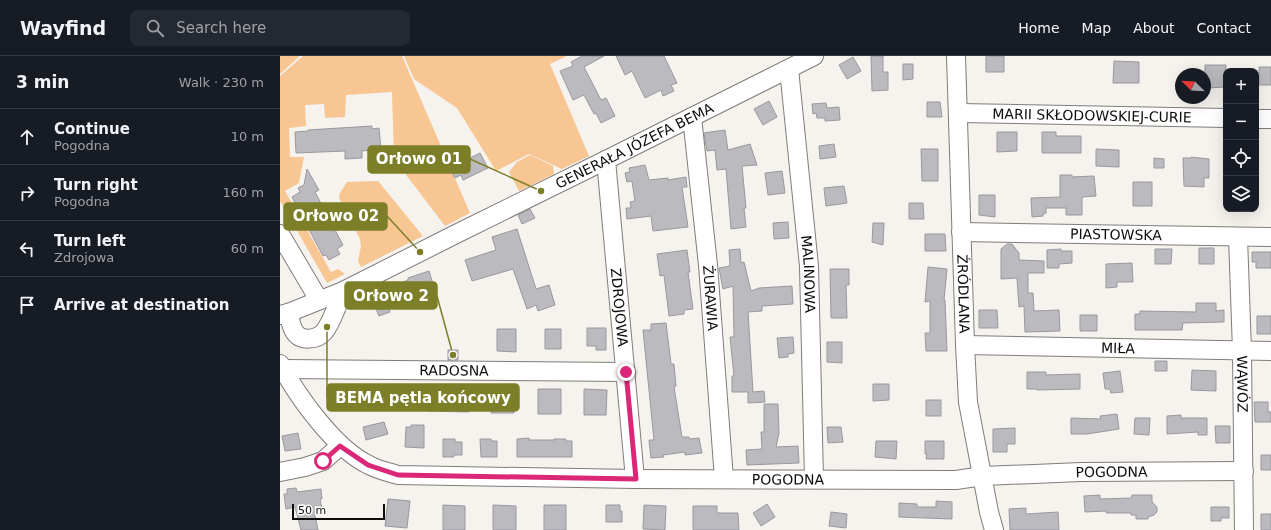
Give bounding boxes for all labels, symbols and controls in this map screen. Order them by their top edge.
search box [130,10,410,46]
text: Wayfind [20,17,106,39]
icon: search [144,17,166,39]
text: Search here [176,19,266,37]
text: Home [1018,20,1060,36]
text: Map [1082,20,1111,36]
text: About [1133,20,1175,36]
text: Contact [1197,20,1251,36]
north arrow [1175,68,1211,104]
map controls [1223,68,1259,212]
button: + [1223,68,1259,104]
text: 3 min [16,72,69,92]
text: Walk · 230 m [179,75,264,90]
street label: GENERAŁA JÓZEFA BEMA [553,100,716,192]
button: − [1223,104,1259,140]
street label: MARII SKŁODOWSKIEJ-CURIE [992,106,1192,125]
text: Continue [54,120,130,138]
icon: ahead [16,126,38,148]
text: 10 m [231,129,264,144]
text: Pogodna [54,138,110,153]
button: locate [1223,140,1259,176]
callout: Orłowo 01 [368,146,470,173]
text: Orłowo 01 [376,150,462,168]
text: Turn right [54,176,138,194]
button: layers [1223,176,1259,212]
icon: right [16,182,38,204]
text: 160 m [222,185,264,200]
text: Pogodna [54,194,110,209]
callout: Orłowo 02 [284,203,387,230]
text: Orłowo 02 [293,207,379,225]
street label: PIASTOWSKA [1070,226,1162,243]
text: Turn left [54,232,126,250]
street label: MALINOWA [798,234,818,313]
icon: left [16,238,38,260]
text: 60 m [231,241,264,256]
text: Zdrojowa [54,250,114,265]
street label: ŹRÓDLANA [954,254,973,334]
street label: ŻURAWIA [700,265,721,332]
street label: ZDROJOWA [608,267,631,348]
callout: Orłowo 2 [345,282,437,309]
text: Orłowo 2 [353,287,429,305]
icon: arrive [16,294,38,316]
text: Arrive at destination [54,296,229,314]
street label: MIŁA [1101,340,1135,356]
street label: WĄWÓZ [1234,355,1252,413]
street label: RADOSNA [419,362,489,379]
route end [617,363,635,381]
callout: BEMA pętla końcowy [327,384,519,411]
text: BEMA pętla końcowy [335,389,511,407]
route start [314,452,332,470]
street label: POGODNA [1075,464,1148,480]
street label: POGODNA [752,471,824,488]
scale bar [292,502,385,521]
text: 50 m [298,504,326,517]

